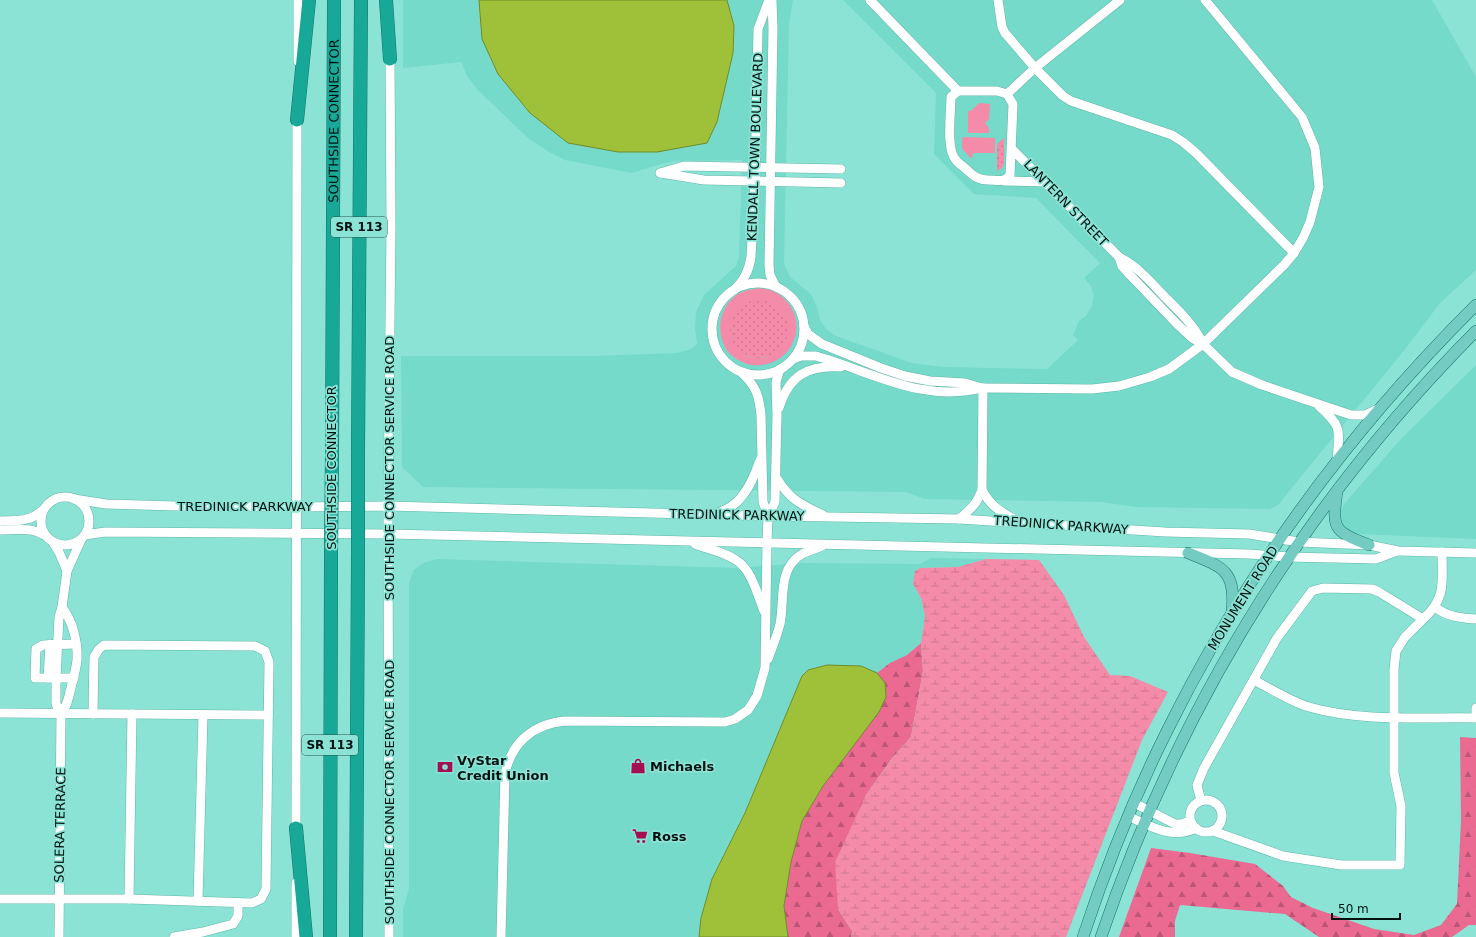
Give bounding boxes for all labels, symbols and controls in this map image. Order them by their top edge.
street label: SOUTHSIDE CONNECTOR [326,39,341,203]
street label: KENDALL TOWN BOULEVARD [744,53,766,241]
street label: LANTERN STREET [1021,156,1111,250]
road number: SR 113 [331,217,387,237]
street label: SOUTHSIDE CONNECTOR SERVICE ROAD [382,336,397,600]
street label: SOUTHSIDE CONNECTOR [324,386,339,550]
street label: TREDINICK PARKWAY [176,499,313,514]
street label: TREDINICK PARKWAY [668,506,805,524]
street label: TREDINICK PARKWAY [992,513,1129,537]
street label: MONUMENT ROAD [1205,543,1281,653]
street label: SOUTHSIDE CONNECTOR SERVICE ROAD [382,660,397,924]
road number: SR 113 [302,735,358,755]
place label: VyStar Credit Union [457,753,549,783]
shop icon: Michaels [629,757,647,775]
bank icon: VyStar Credit Union [436,758,454,776]
place label: Michaels [650,759,714,774]
street label: SOLERA TERRACE [51,767,69,883]
supermarket icon: Ross [631,827,649,845]
place label: Ross [652,829,687,844]
scale bar [1332,895,1400,921]
text: 50 m [1338,902,1369,916]

